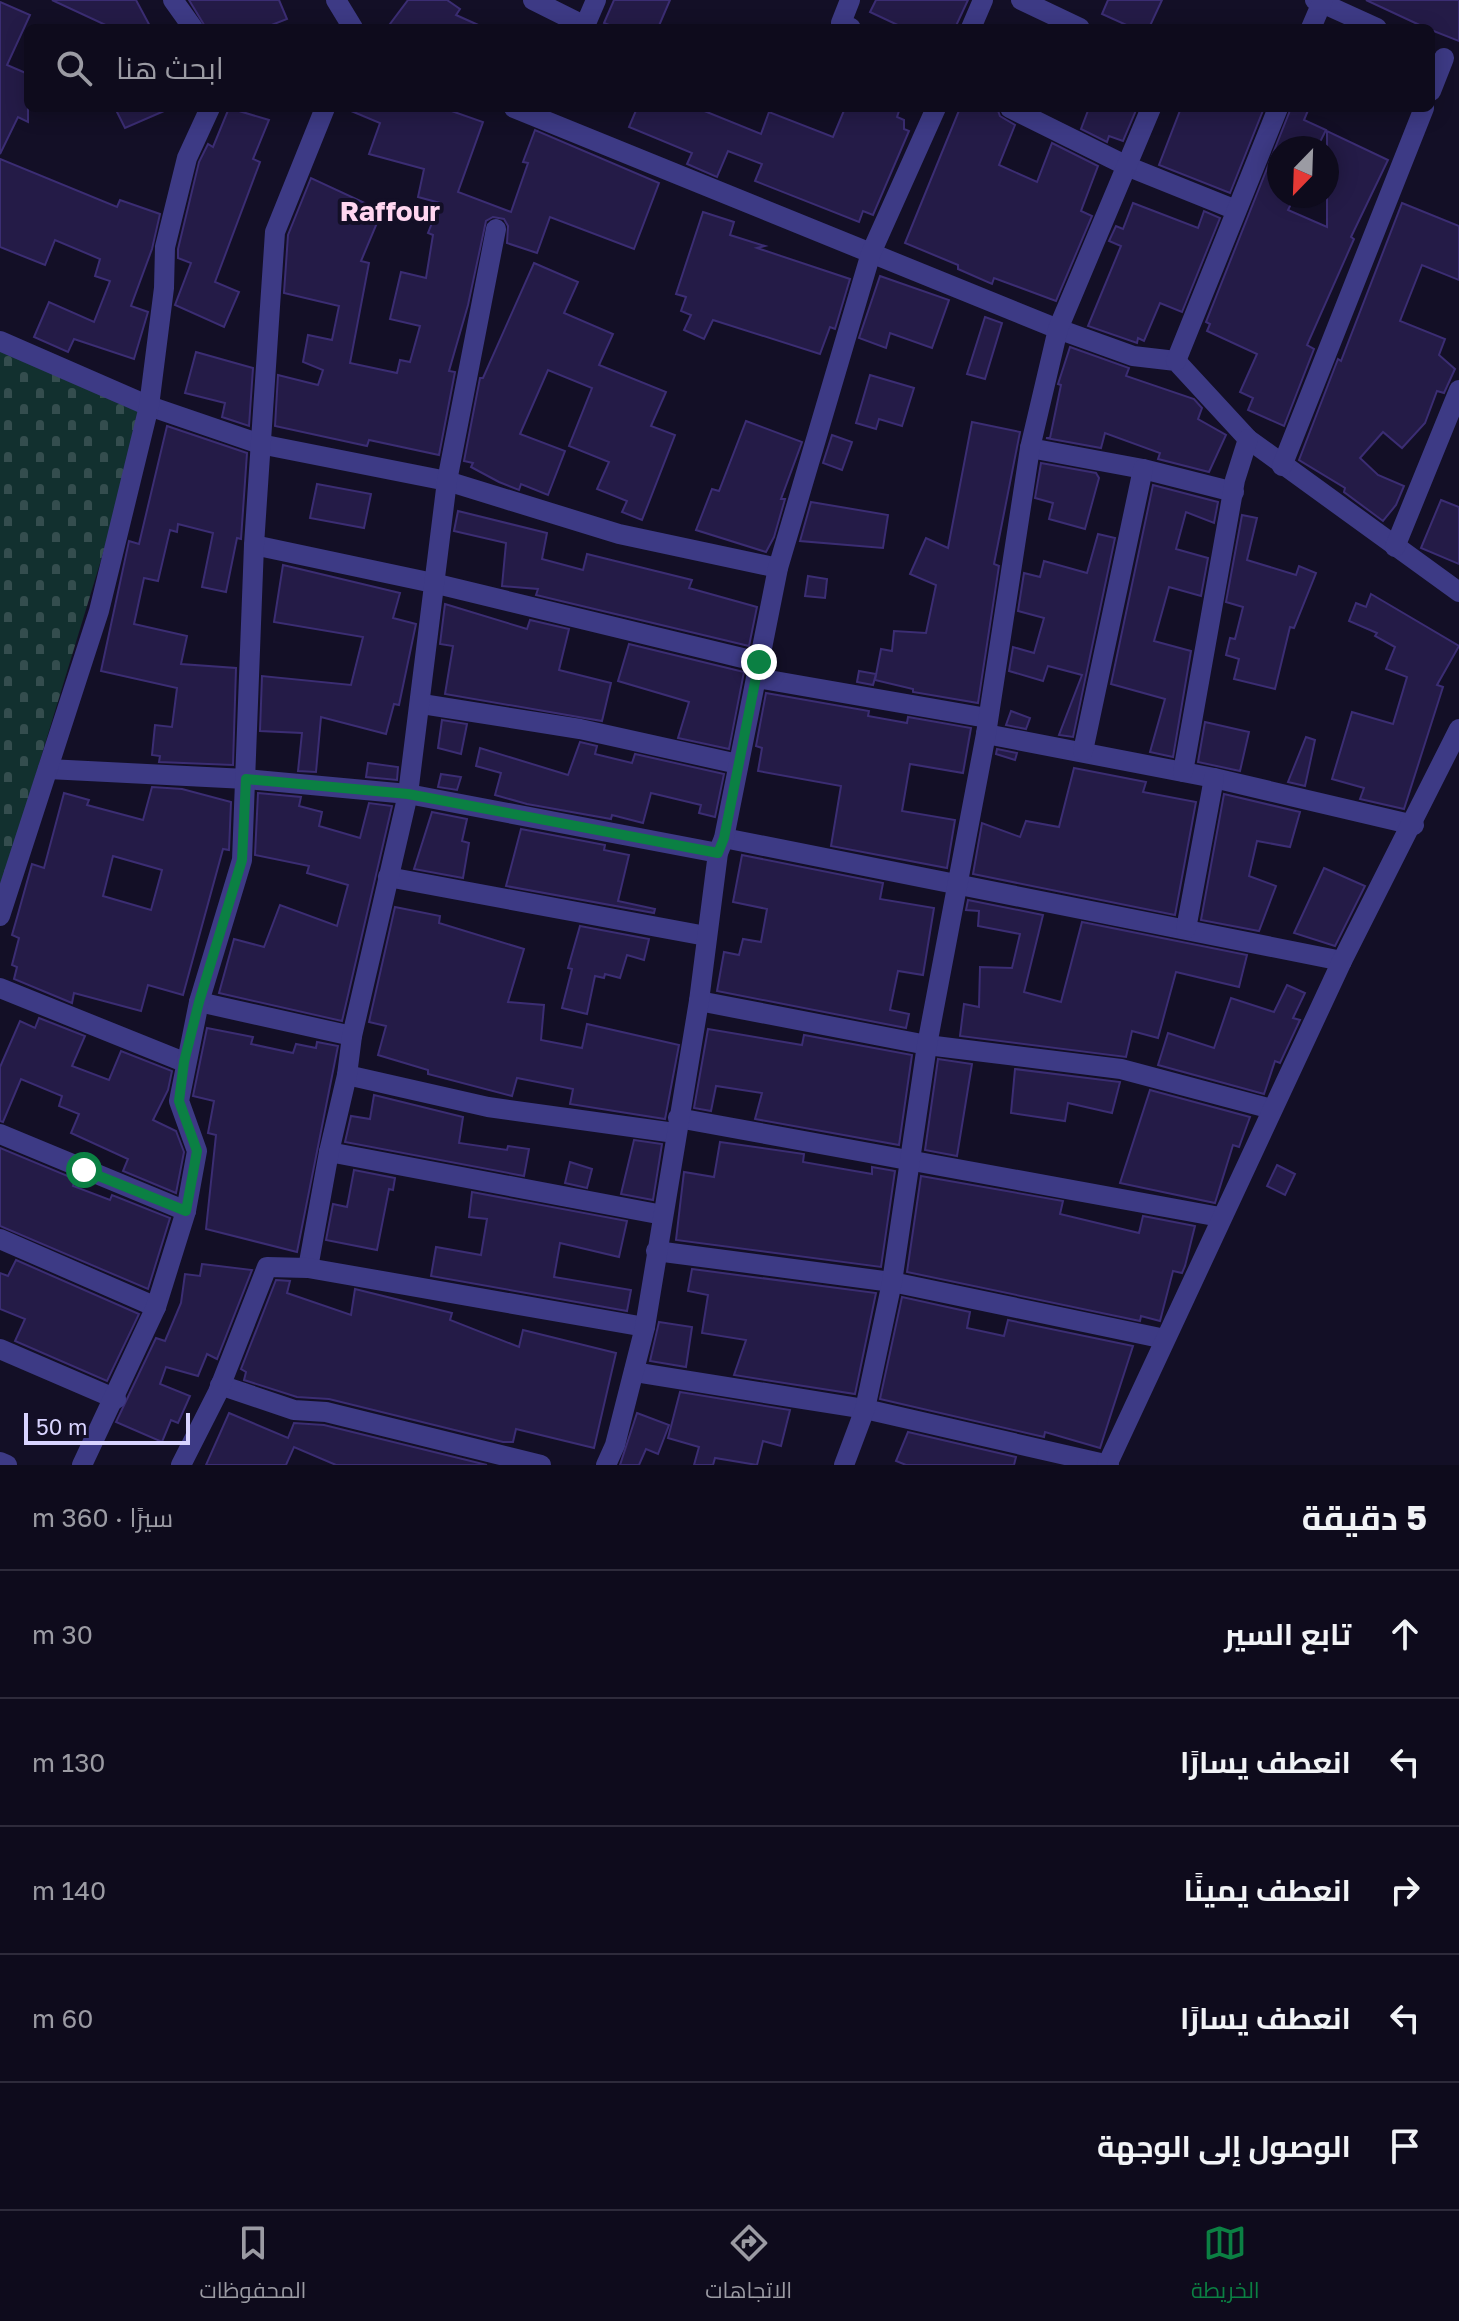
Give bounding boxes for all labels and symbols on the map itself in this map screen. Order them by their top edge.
north arrow [1267,136,1339,208]
district label: Raffour [340,194,440,227]
route end [741,644,777,680]
route start [66,1152,102,1188]
scale bar [24,1409,190,1445]

